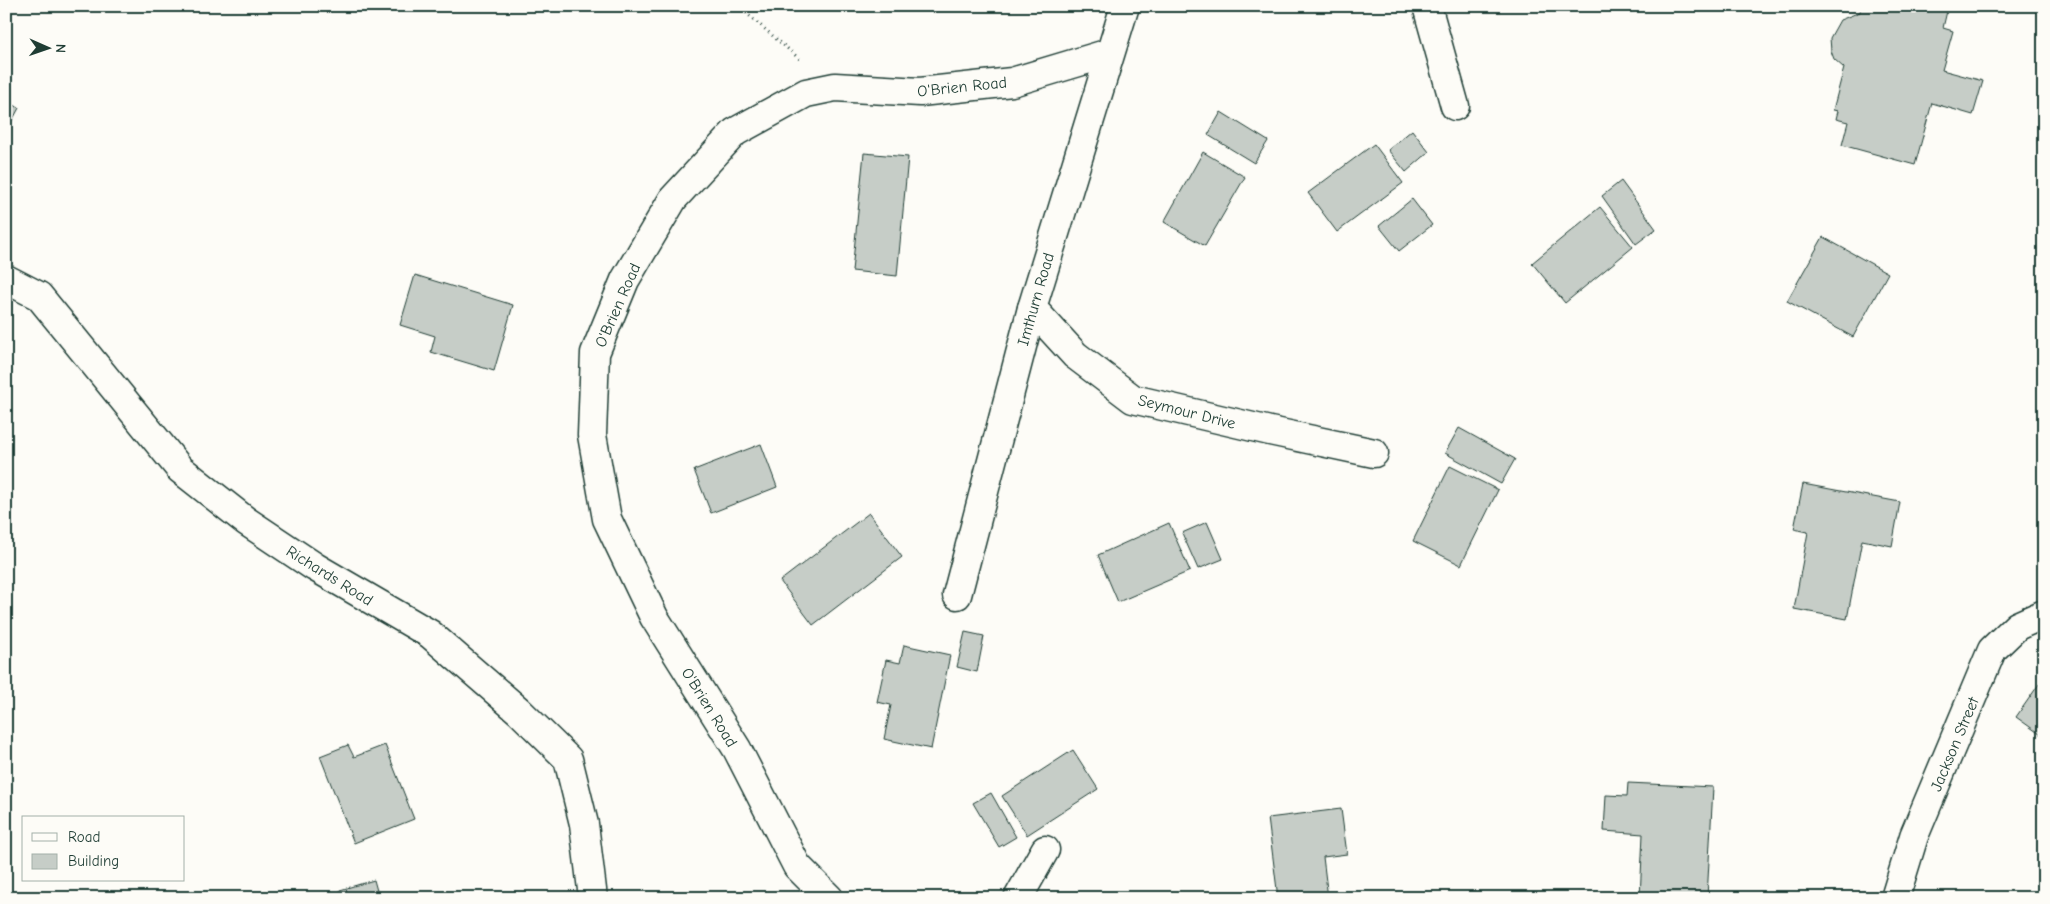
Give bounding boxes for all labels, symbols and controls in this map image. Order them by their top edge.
north arrow [22,22,72,72]
text: N [52,44,69,53]
street label: O'Brien Road [916,73,1008,101]
street label: Imthurn Road [1014,251,1058,348]
street label: O'Brien Road [591,261,644,350]
street label: Seymour Drive [1136,391,1237,433]
street label: Richards Road [283,542,376,610]
street label: O'Brien Road [678,665,741,751]
street label: Jackson Street [1927,694,1983,794]
legend [22,816,185,882]
text: Road [68,828,100,846]
text: Building [68,852,119,870]

